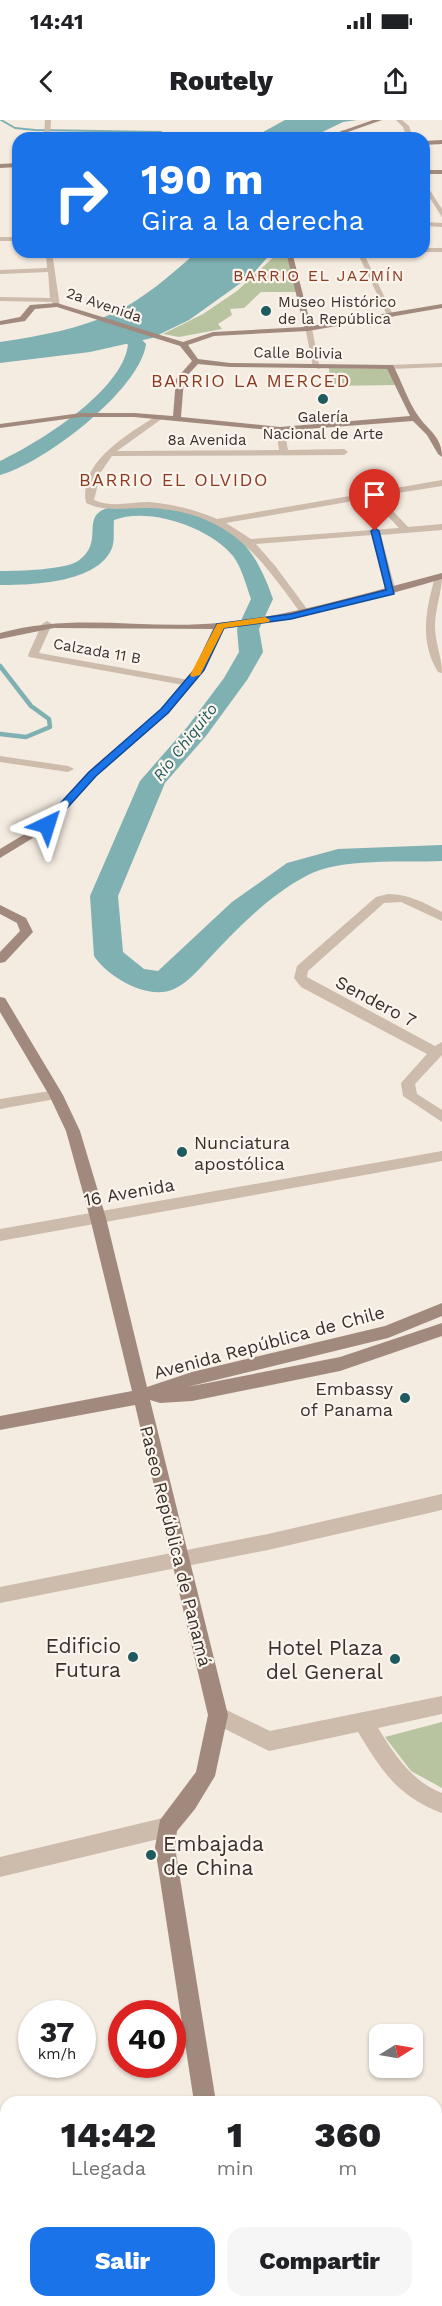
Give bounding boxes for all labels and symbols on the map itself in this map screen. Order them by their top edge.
district label: BARRIO EL JAZMÍN [233,266,405,285]
street label: 2a Avenida [64,284,144,326]
place label: Museo Histórico de la República [278,293,396,328]
marker: Museo Histórico de la República [259,304,273,318]
street label: Calle Bolivia [253,343,343,363]
district label: BARRIO LA MERCED [151,370,351,391]
marker: Galería Nacional de Arte [316,392,330,406]
place label: Galería Nacional de Arte [263,408,383,443]
street label: 8a Avenida [168,431,247,449]
district label: BARRIO EL OLVIDO [79,469,269,490]
pin [349,469,400,531]
street label: Calzada 11 B [52,634,142,668]
water label: Río Chiquito [149,699,221,785]
position arrow [15,793,79,857]
street label: Sendero 7 [332,971,420,1031]
place label: Nunciatura apostólica [194,1132,290,1174]
marker: Nunciatura apostólica [175,1145,189,1159]
street label: 16 Avenida [82,1174,176,1210]
street label: Avenida República de Chile [151,1301,387,1383]
place label: Embassy of Panama [300,1378,394,1420]
marker: Embassy of Panama [398,1391,412,1405]
street label: Paseo República de Panamá [136,1423,216,1669]
place label: Edificio Futura [45,1633,121,1682]
place label: Hotel Plaza del General [266,1635,384,1684]
marker: Edificio Futura [126,1650,140,1664]
marker: Hotel Plaza del General [388,1652,402,1666]
place label: Embajada de China [163,1831,264,1880]
marker: Embajada de China [144,1848,158,1862]
speed limit sign: 40 [108,2000,186,2078]
north arrow [369,2024,423,2078]

